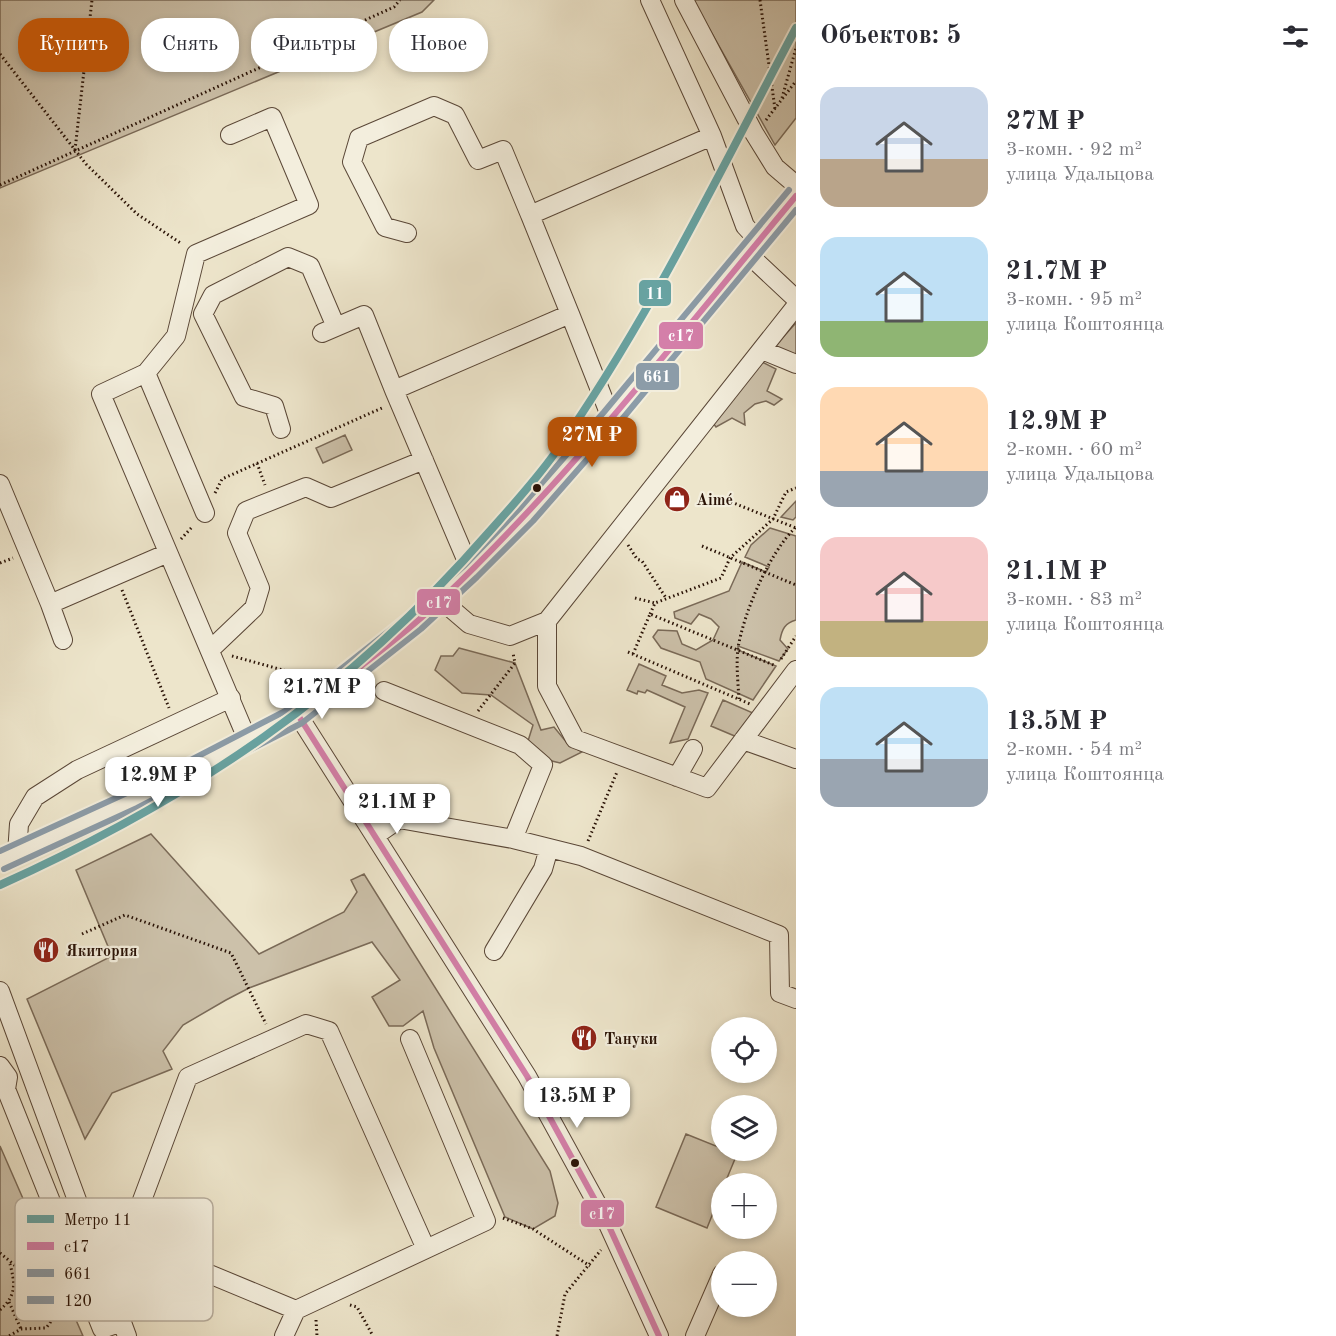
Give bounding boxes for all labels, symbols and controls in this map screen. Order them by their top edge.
chip: Купить [18,18,129,72]
chip: Снять [141,18,239,72]
chip: Фильтры [251,18,377,72]
chip: Новое [389,18,488,72]
icon: filters [1279,20,1312,53]
text: Объектов: 5 [820,23,961,49]
text: 27M ₽ [1006,109,1085,135]
icon: home [868,111,940,183]
text: 3-комн. · 92 m² [1006,140,1142,160]
text: улица Удальцова [1006,165,1154,185]
text: 21.7M ₽ [1006,259,1107,285]
icon: home [868,261,940,333]
line badge: 11 [638,279,672,307]
text: 11 [646,287,664,303]
text: 3-комн. · 95 m² [1006,290,1142,310]
text: улица Коштоянца [1006,315,1164,335]
line badge: с17 [658,321,704,350]
text: с17 [668,329,694,345]
line badge: 661 [635,362,680,391]
text: 661 [643,370,671,386]
text: 12.9M ₽ [1006,409,1107,435]
icon: home [868,411,940,483]
pin: 27M ₽ [550,417,634,468]
text: 27M ₽ [562,426,622,446]
text: 2-комн. · 60 m² [1006,440,1142,460]
text: улица Удальцова [1006,465,1154,485]
unlabelled marker [531,482,543,494]
shop icon: Aimé [662,484,692,514]
place label: Aimé [696,493,733,509]
text: 21.1M ₽ [1006,559,1107,585]
icon: home [868,561,940,633]
line badge: с17 [416,588,461,616]
text: 3-комн. · 83 m² [1006,590,1142,610]
text: с17 [426,596,452,612]
text: улица Коштоянца [1006,615,1164,635]
pin: 21.7M ₽ [267,669,377,720]
text: 21.7M ₽ [283,678,361,698]
text: 13.5M ₽ [1006,709,1107,735]
icon: home [868,711,940,783]
text: 2-комн. · 54 m² [1006,740,1142,760]
pin: 12.9M ₽ [103,757,213,808]
text: улица Коштоянца [1006,765,1164,785]
text: 12.9M ₽ [119,766,197,786]
pin: 21.1M ₽ [342,784,452,835]
text: 21.1M ₽ [358,793,436,813]
restaurant icon: Якитория [31,935,61,965]
place label: Якитория [66,944,138,960]
map controls [711,1017,777,1317]
button: locate [711,1017,777,1083]
restaurant icon: Тануки [569,1023,599,1053]
place label: Тануки [604,1032,658,1048]
pin: 13.5M ₽ [522,1078,632,1129]
text: 13.5M ₽ [538,1087,616,1107]
button: layers [711,1095,777,1161]
unlabelled marker [569,1157,581,1169]
button: + [711,1173,777,1239]
legend [15,1198,213,1321]
line badge: с17 [580,1199,625,1228]
text: с17 [589,1207,615,1223]
text: Метро 11 [64,1213,132,1229]
text: с17 [64,1240,90,1256]
button: − [711,1251,777,1317]
text: 661 [64,1267,92,1283]
text: 120 [64,1294,92,1310]

